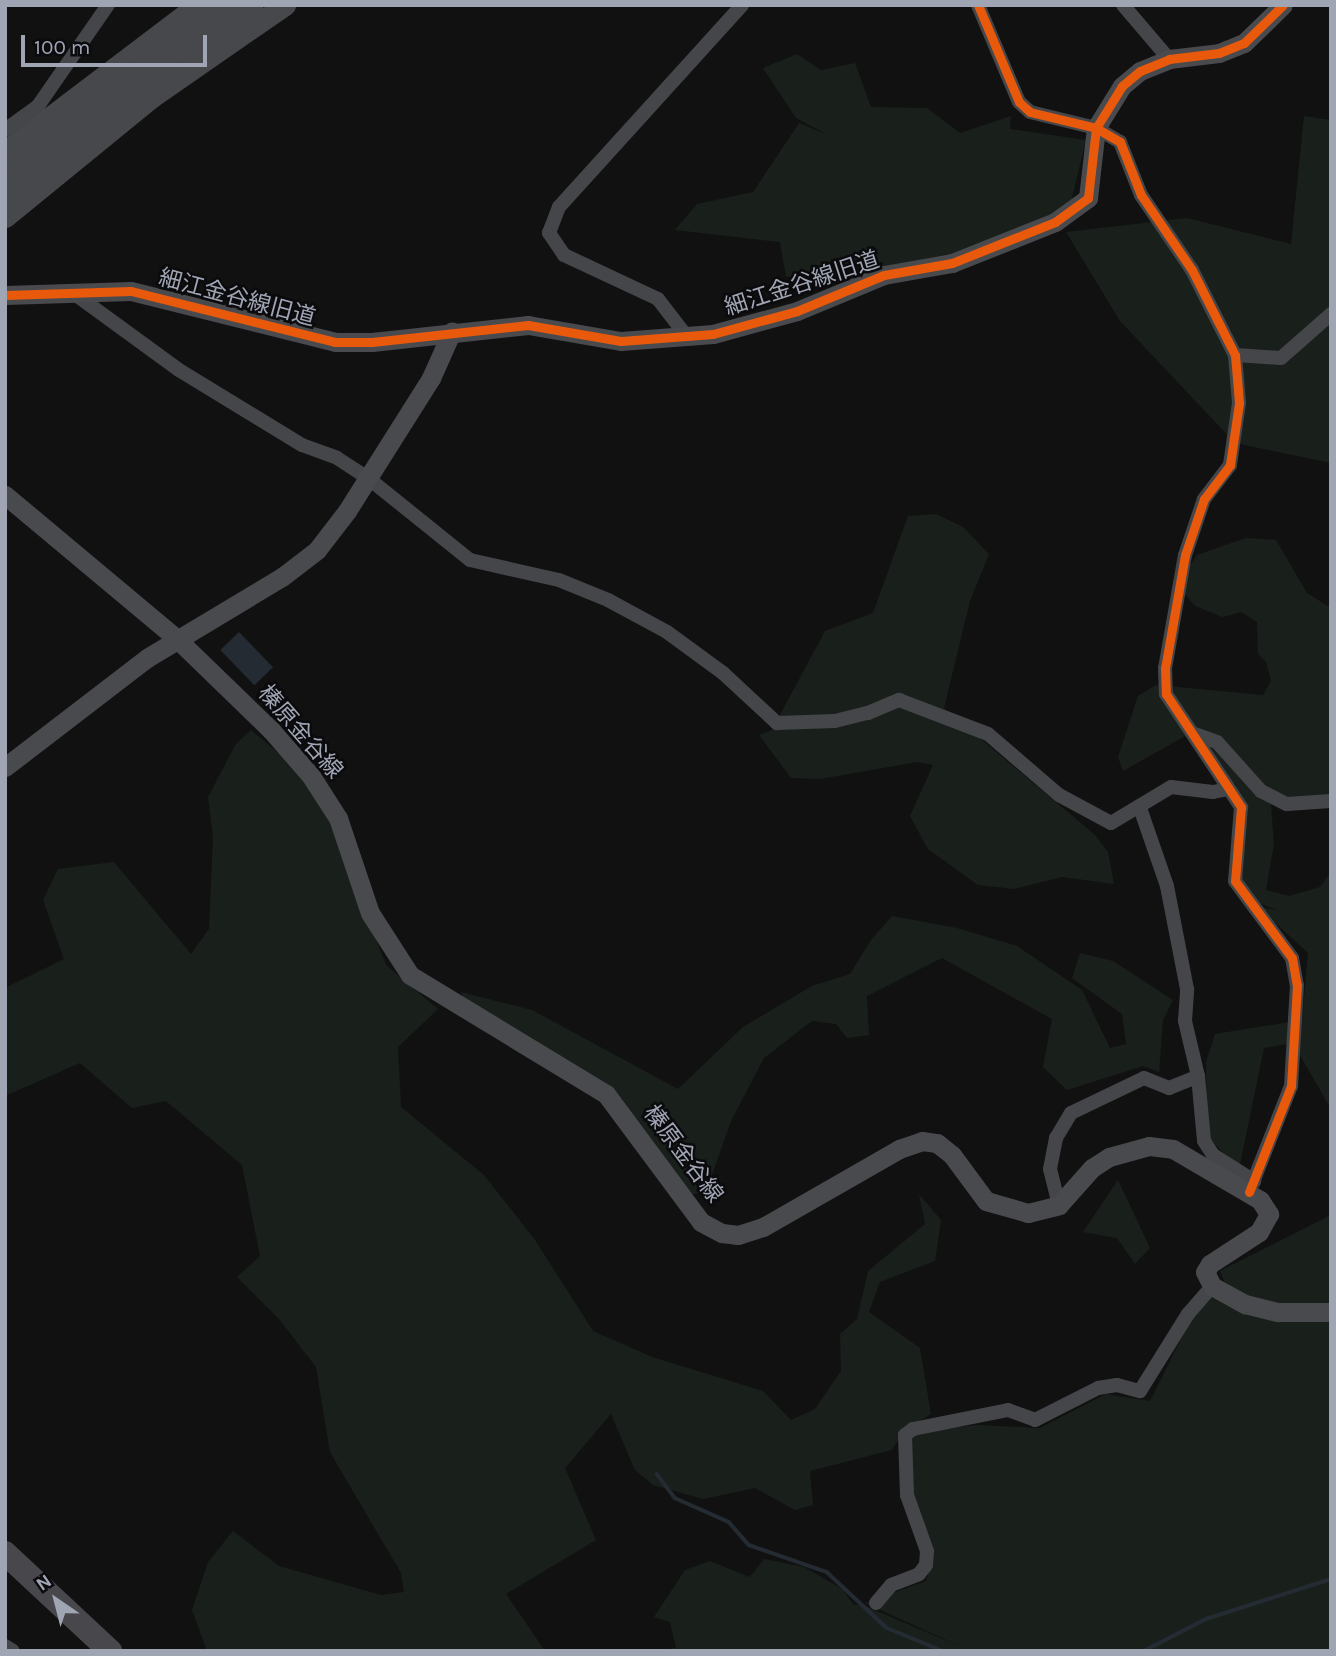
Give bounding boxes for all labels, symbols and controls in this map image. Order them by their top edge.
scale bar [24,21,210,65]
text: 100 m [34,35,91,59]
street label: 細江金谷線旧道 [721,246,883,322]
street label: 細江金谷線旧道 [156,264,318,332]
street label: 榛原金谷線 [252,680,348,784]
street label: 榛原金谷線 [637,1100,729,1208]
north arrow [21,1565,91,1635]
text: N [32,1570,56,1596]

